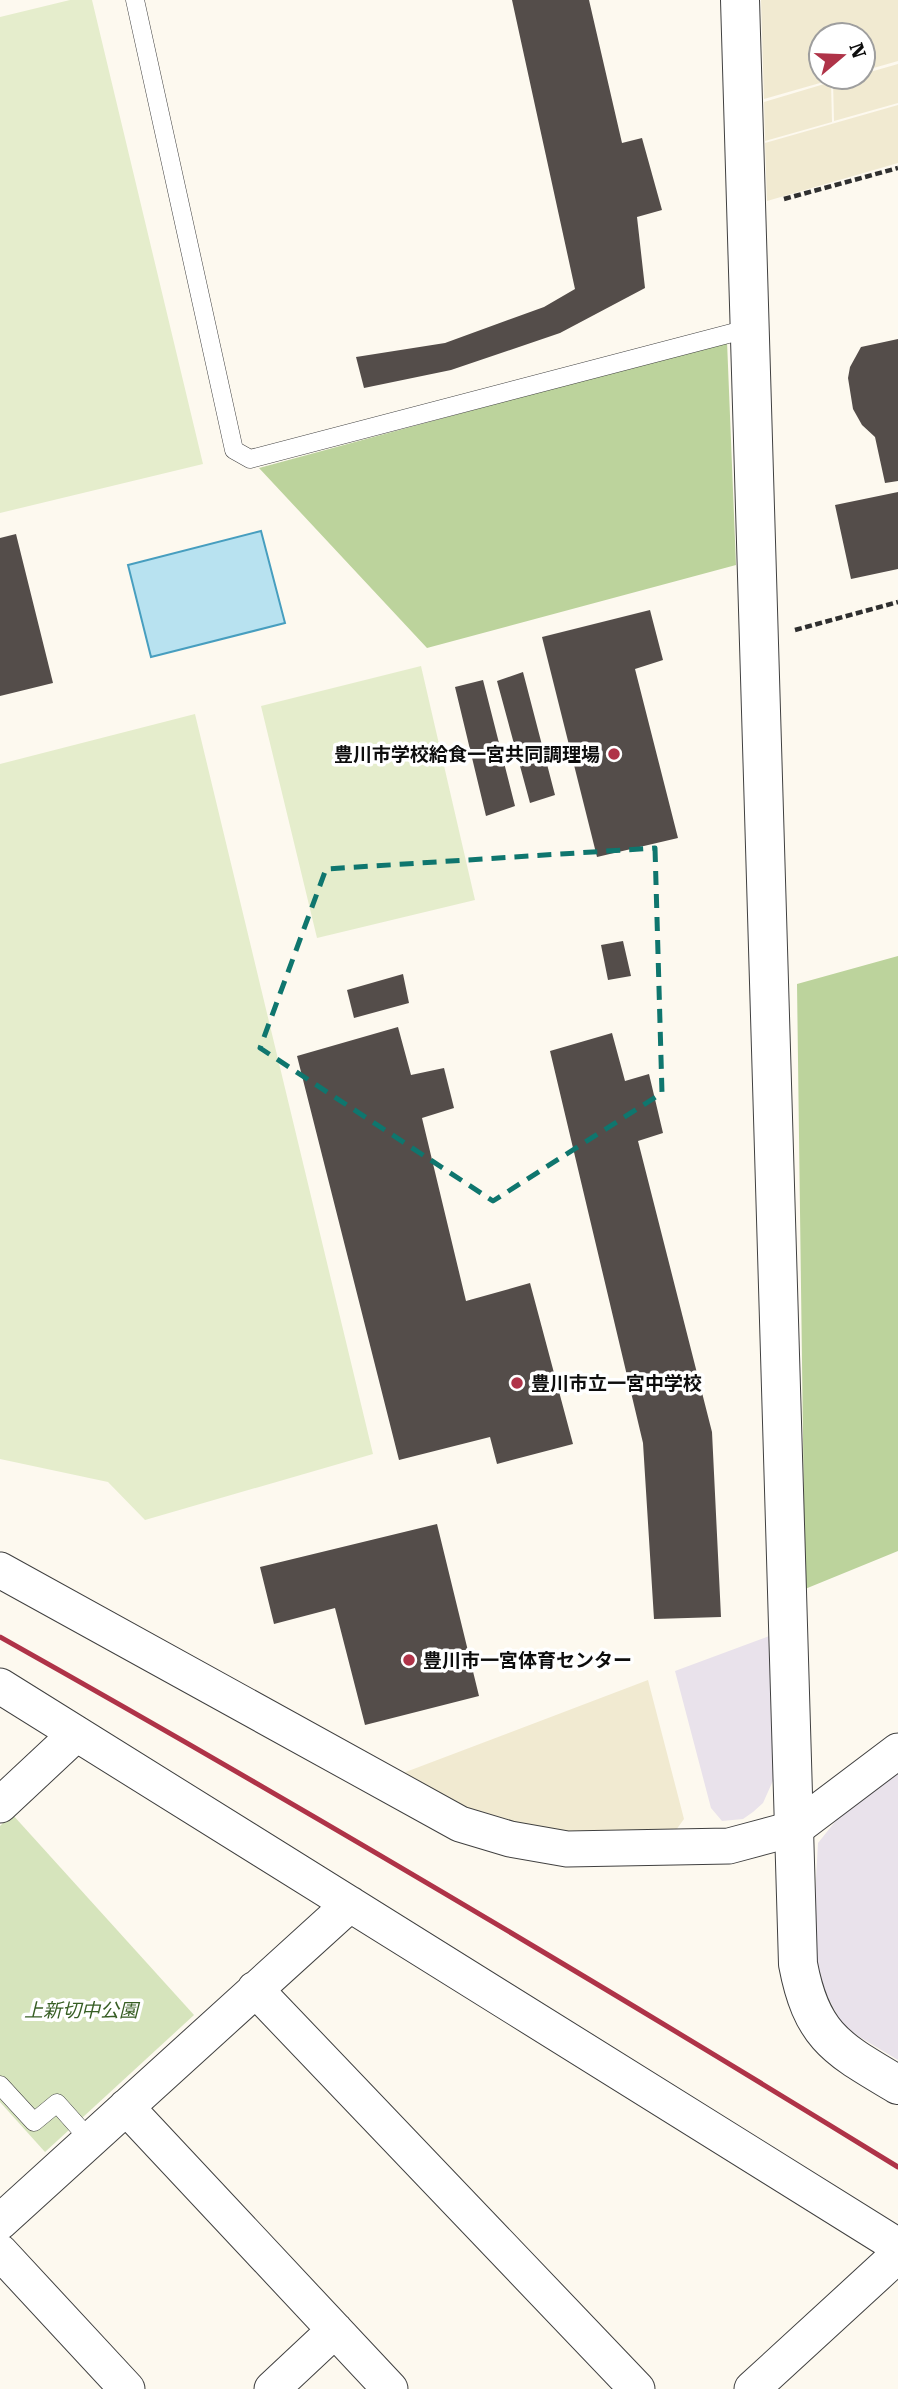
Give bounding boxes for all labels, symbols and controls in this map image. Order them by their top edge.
north arrow [807,21,877,91]
text: N [844,40,871,62]
place label: 豊川市学校給食一宮共同調理場 [334,743,600,766]
marker: 豊川市学校給食一宮共同調理場 [606,746,622,762]
place label: 豊川市立一宮中学校 [531,1372,702,1395]
marker: 豊川市立一宮中学校 [509,1375,525,1391]
place label: 豊川市一宮体育センター [423,1649,632,1672]
marker: 豊川市一宮体育センター [401,1652,417,1668]
park label: 上新切中公園 [24,1999,141,2022]

